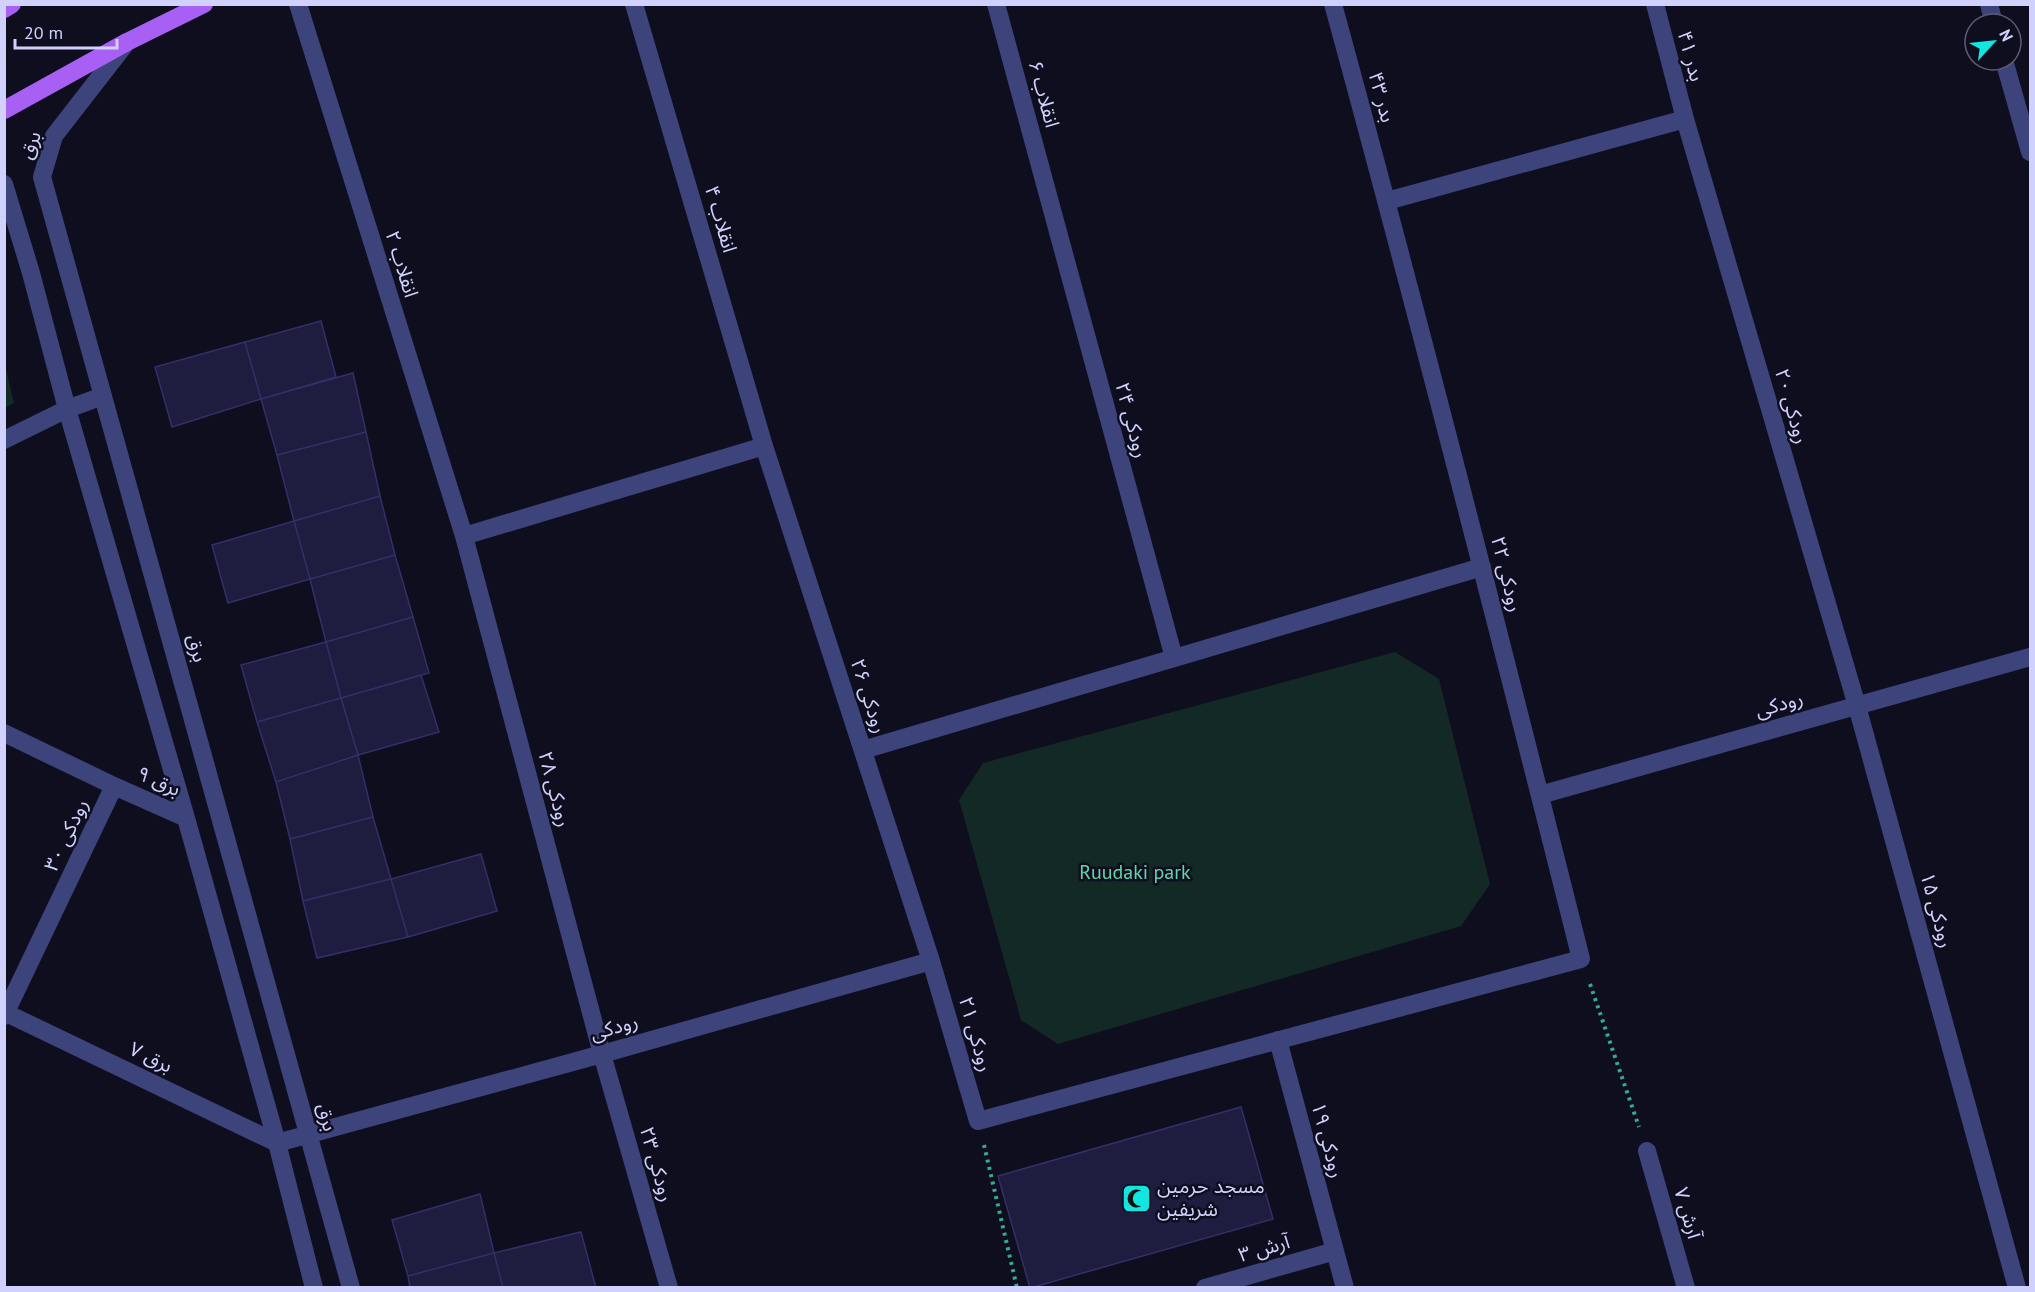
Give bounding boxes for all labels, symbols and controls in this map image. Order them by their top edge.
scale bar [15,12,117,50]
north arrow [1963,12,2023,72]
text: 20 m [24,21,63,44]
text: N [1995,26,2018,44]
street label: بدر ۴۱ [1672,28,1710,84]
street label: انقلاب ۶ [1023,57,1065,131]
street label: بدر ۴۳ [1363,69,1401,125]
street label: برق [13,127,47,163]
street label: انقلاب ۴ [699,182,743,256]
street label: انقلاب ۲ [380,227,424,301]
street label: رودکی ۲۰ [1769,365,1815,447]
street label: رودکی ۲۴ [1109,379,1155,461]
street label: رودکی ۲۲ [1485,533,1529,615]
street label: برق [181,631,213,665]
street label: رودکی ۲۶ [845,655,893,737]
street label: رودکی [1752,685,1806,723]
street label: رودکی ۲۸ [532,748,578,830]
street label: برق ۹ [133,760,185,802]
street label: رودکی ۳۰ [38,795,94,875]
park label: Ruudaki park [1079,859,1191,885]
street label: رودکی ۱۵ [1914,869,1960,951]
street label: رودکی ۲۱ [953,993,999,1075]
street label: رودکی [587,1008,641,1046]
street label: برق ۷ [125,1035,177,1079]
street label: رودکی ۱۹ [1305,1099,1351,1181]
street label: برق [311,1100,343,1134]
street label: رودکی ۲۳ [634,1123,680,1205]
place label: مسجد حرمین شریفین [1157,1173,1265,1222]
mosque icon: مسجد حرمین شریفین [1120,1182,1152,1214]
street label: آرش ۷ [1668,1184,1708,1243]
street label: آرش ۳ [1235,1228,1294,1268]

